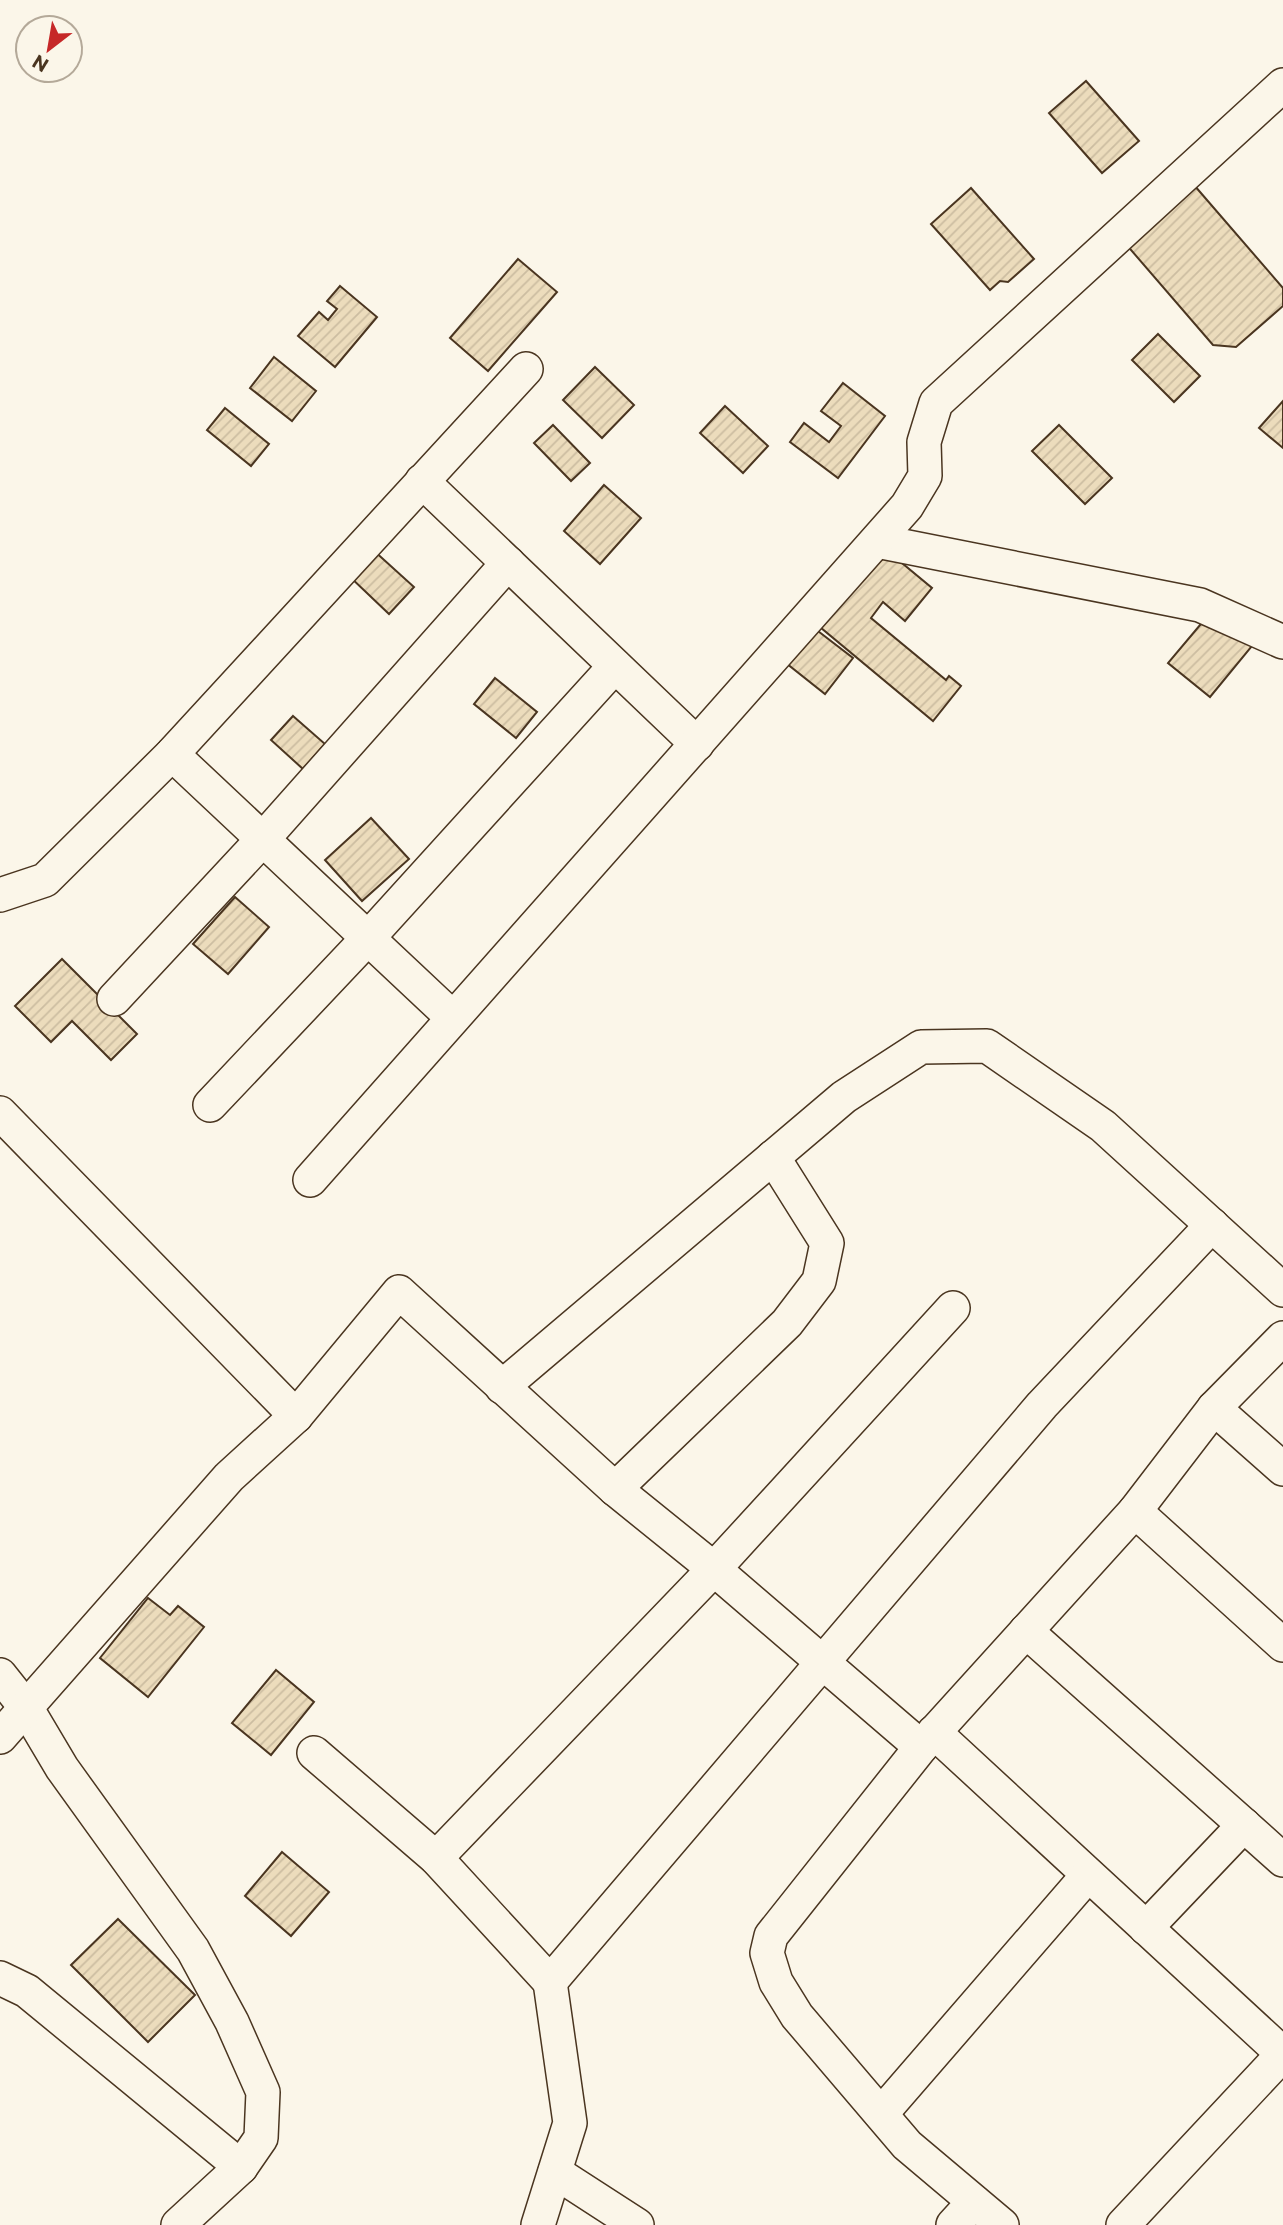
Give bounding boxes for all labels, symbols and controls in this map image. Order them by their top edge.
north arrow [14,14,84,84]
text: N [28,50,52,78]

